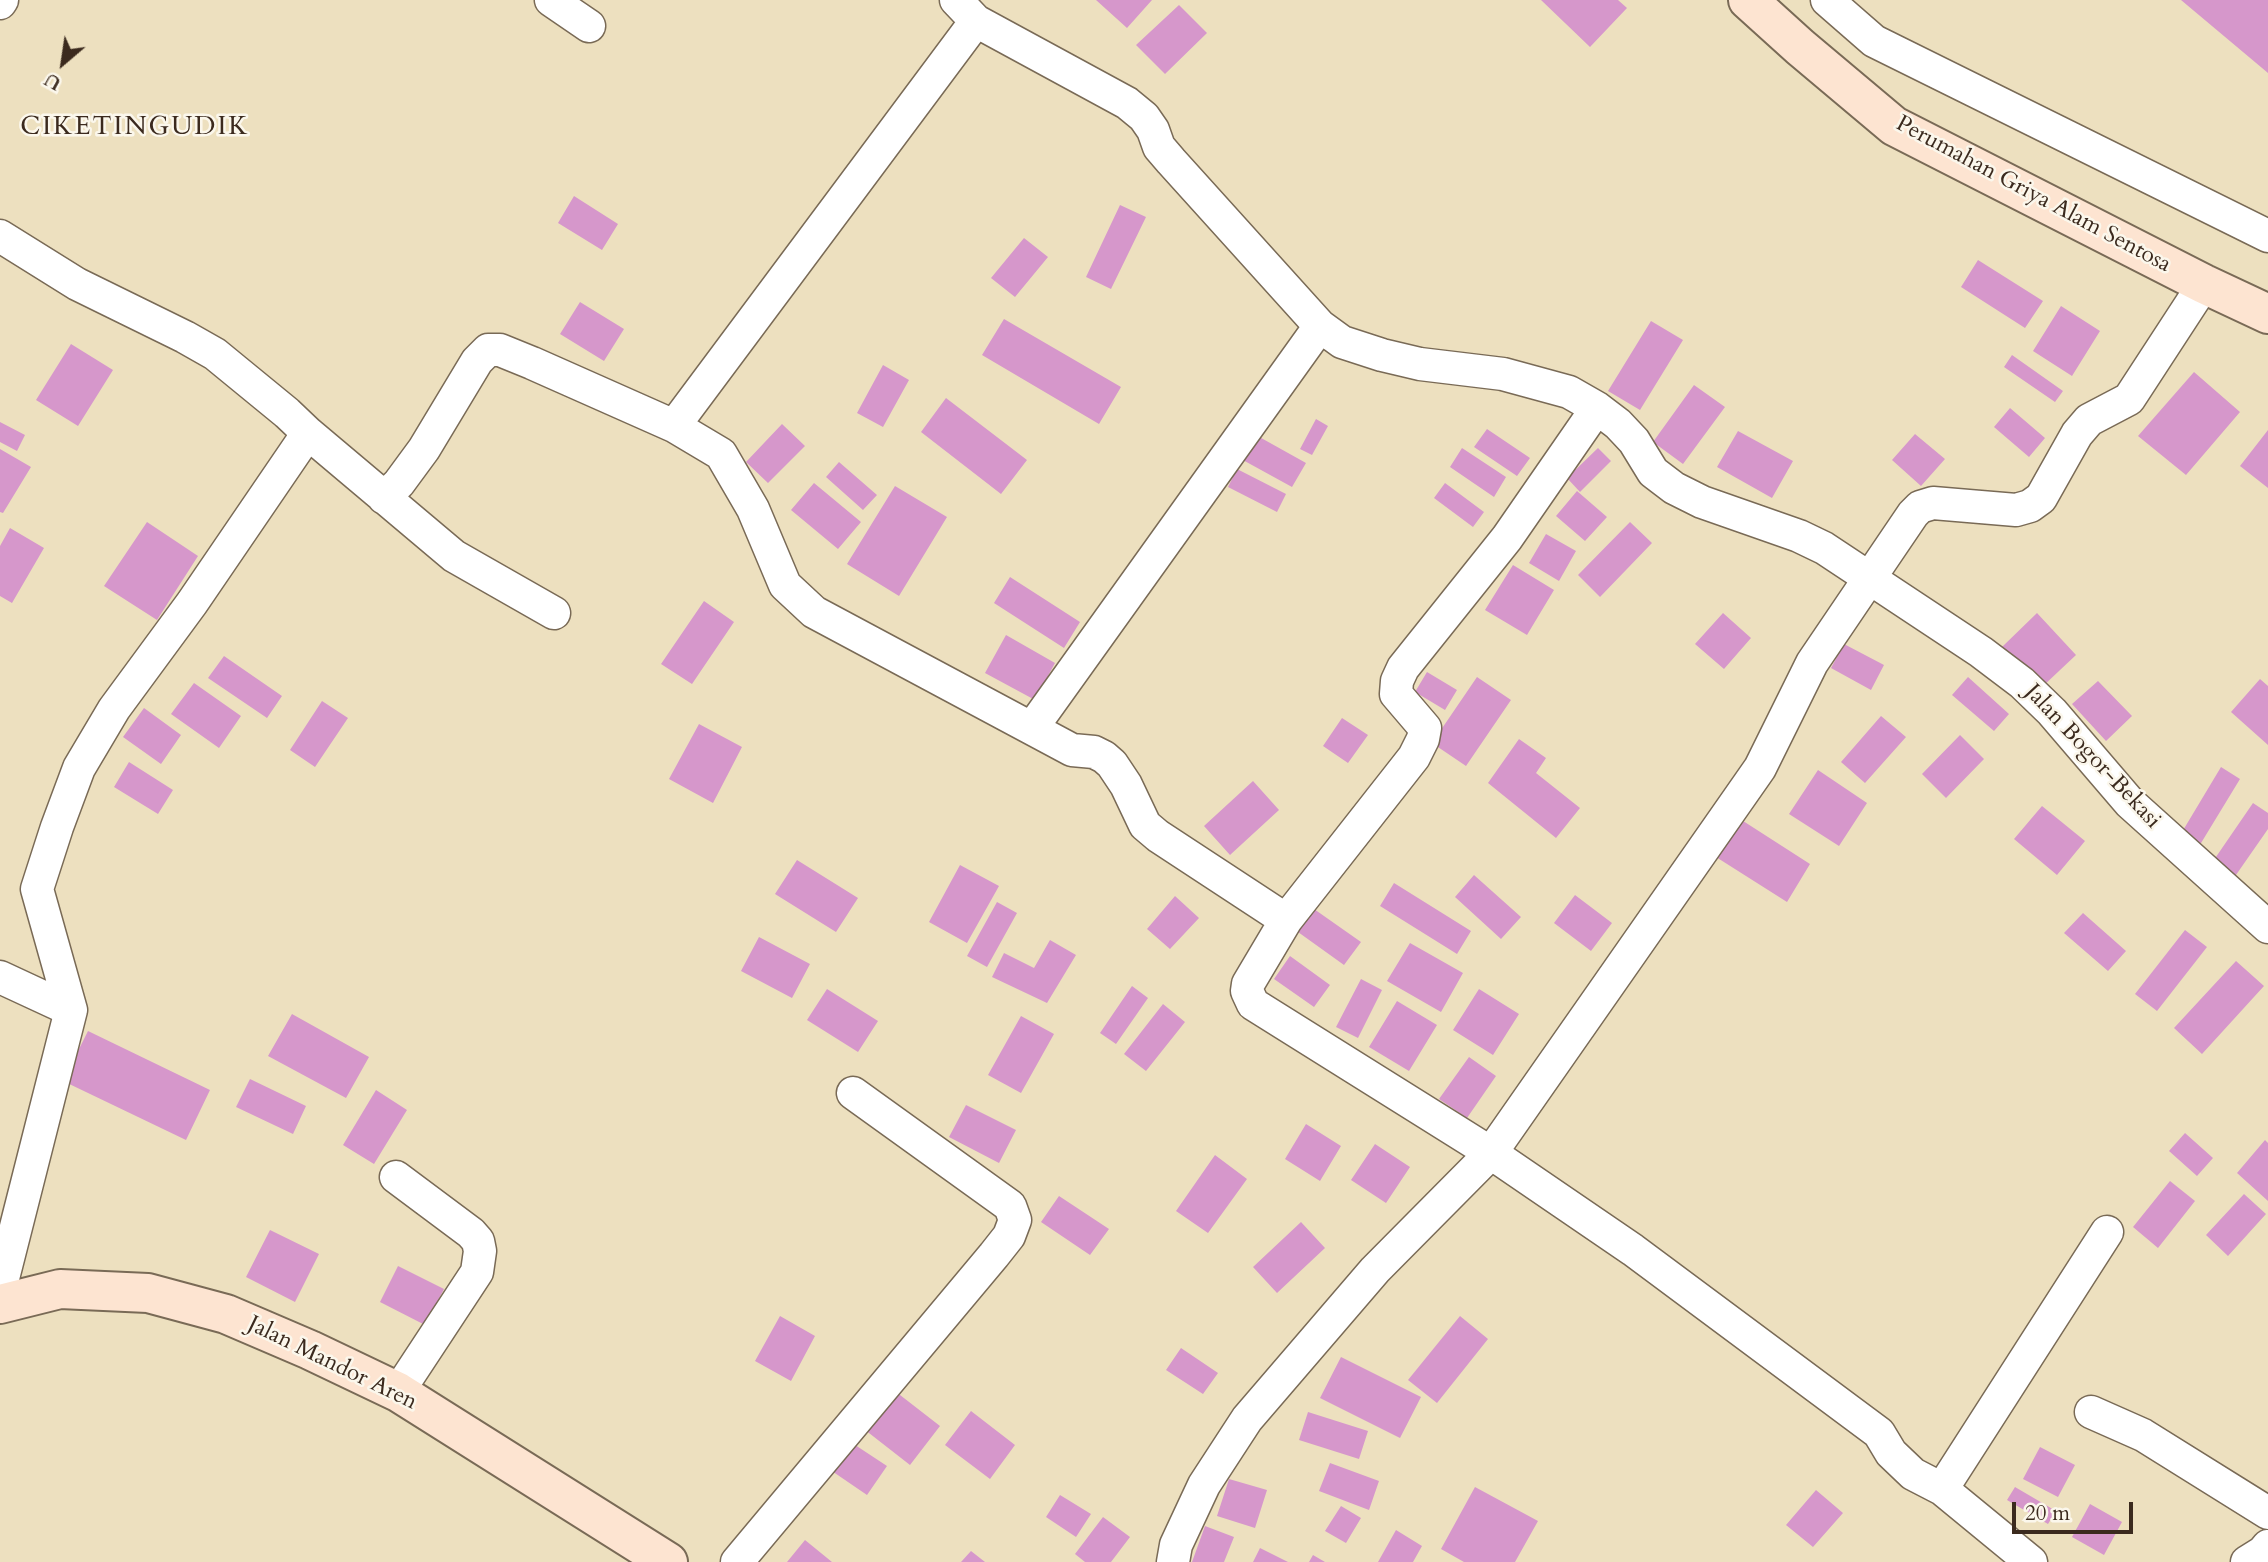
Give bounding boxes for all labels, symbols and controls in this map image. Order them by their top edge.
north arrow [28,28,98,98]
text: U [40,66,66,97]
street label: Perumahan Griya Alam Sentosa [1891,111,2175,279]
district label: CIKETINGUDIK [22,112,248,144]
street label: Jalan Bogor-Bekasi [2018,679,2166,835]
street label: Jalan Mandor Aren [243,1311,421,1417]
scale bar [2016,1488,2137,1532]
text: 20 m [2025,1499,2070,1528]

